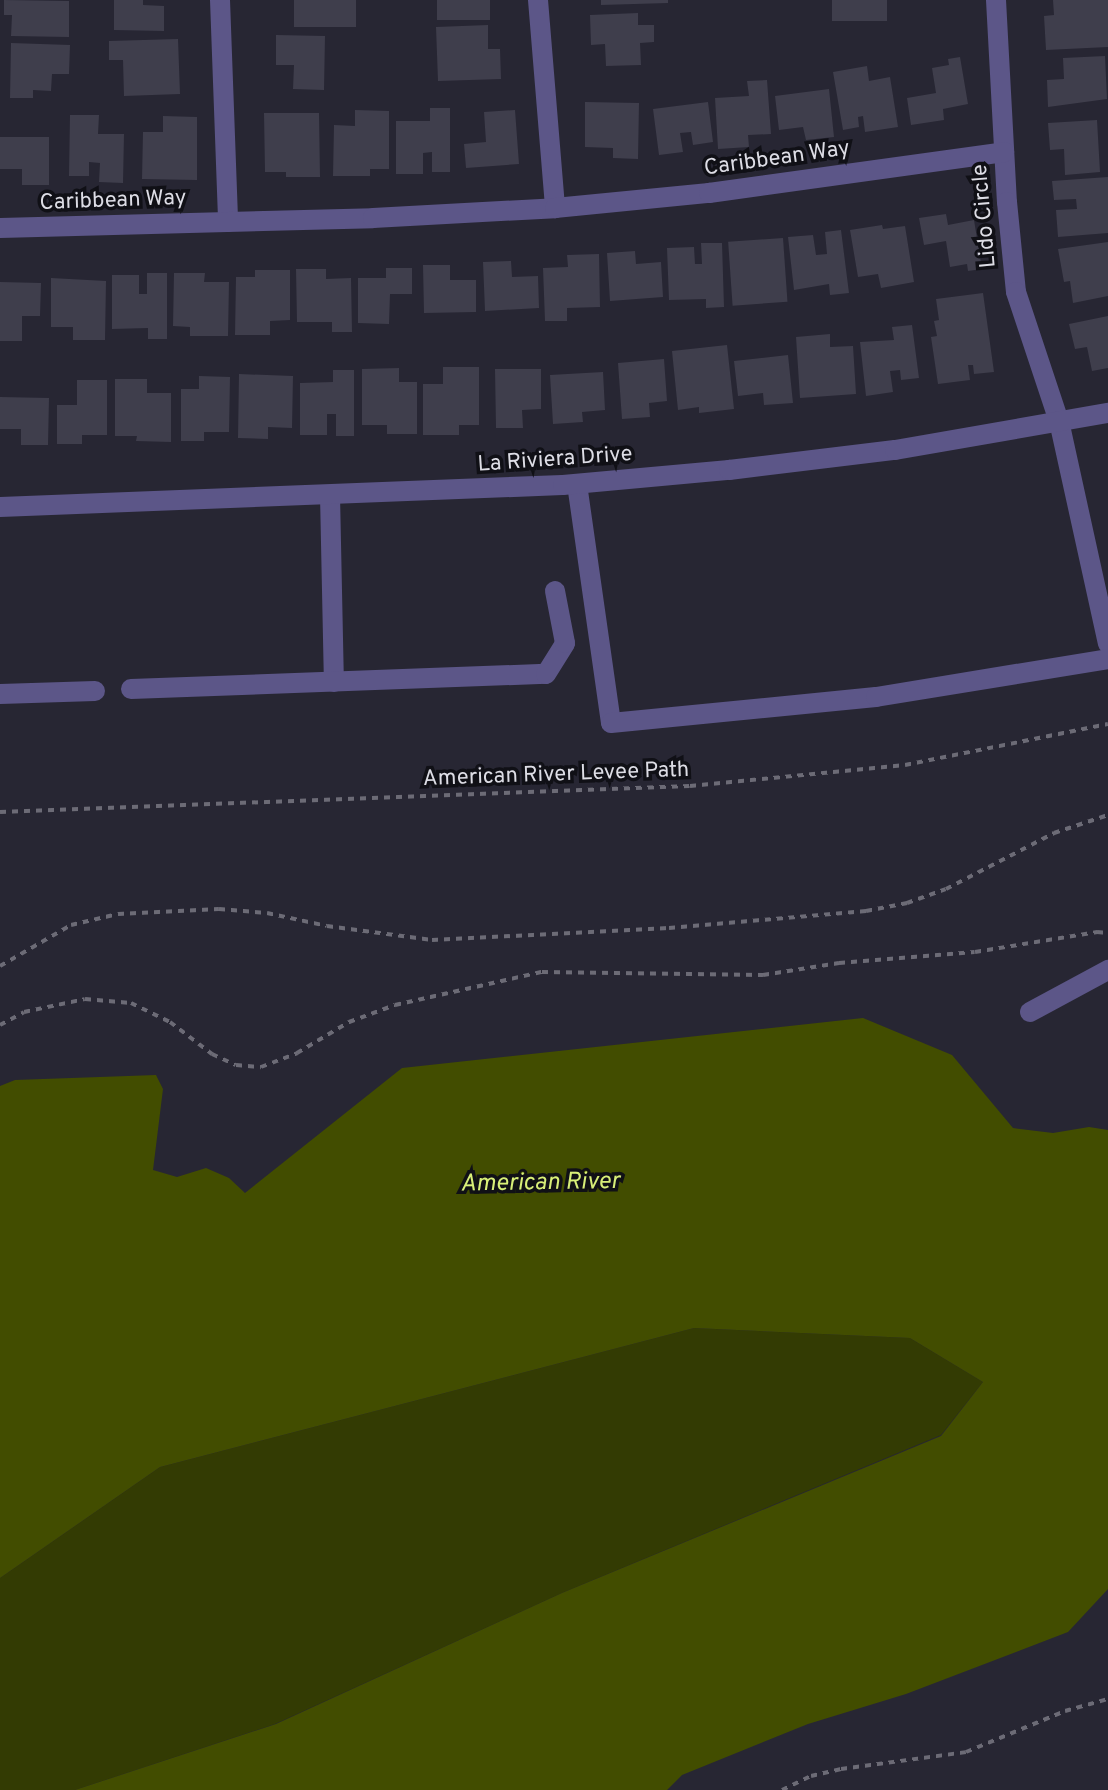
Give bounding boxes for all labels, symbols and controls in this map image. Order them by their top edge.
street label: Caribbean Way [702,136,852,182]
street label: Lido Circle [967,163,1003,269]
street label: Caribbean Way [39,185,187,217]
street label: La Riviera Drive [477,441,633,479]
street label: American River Levee Path [422,757,690,793]
water label: American River [460,1168,620,1200]

